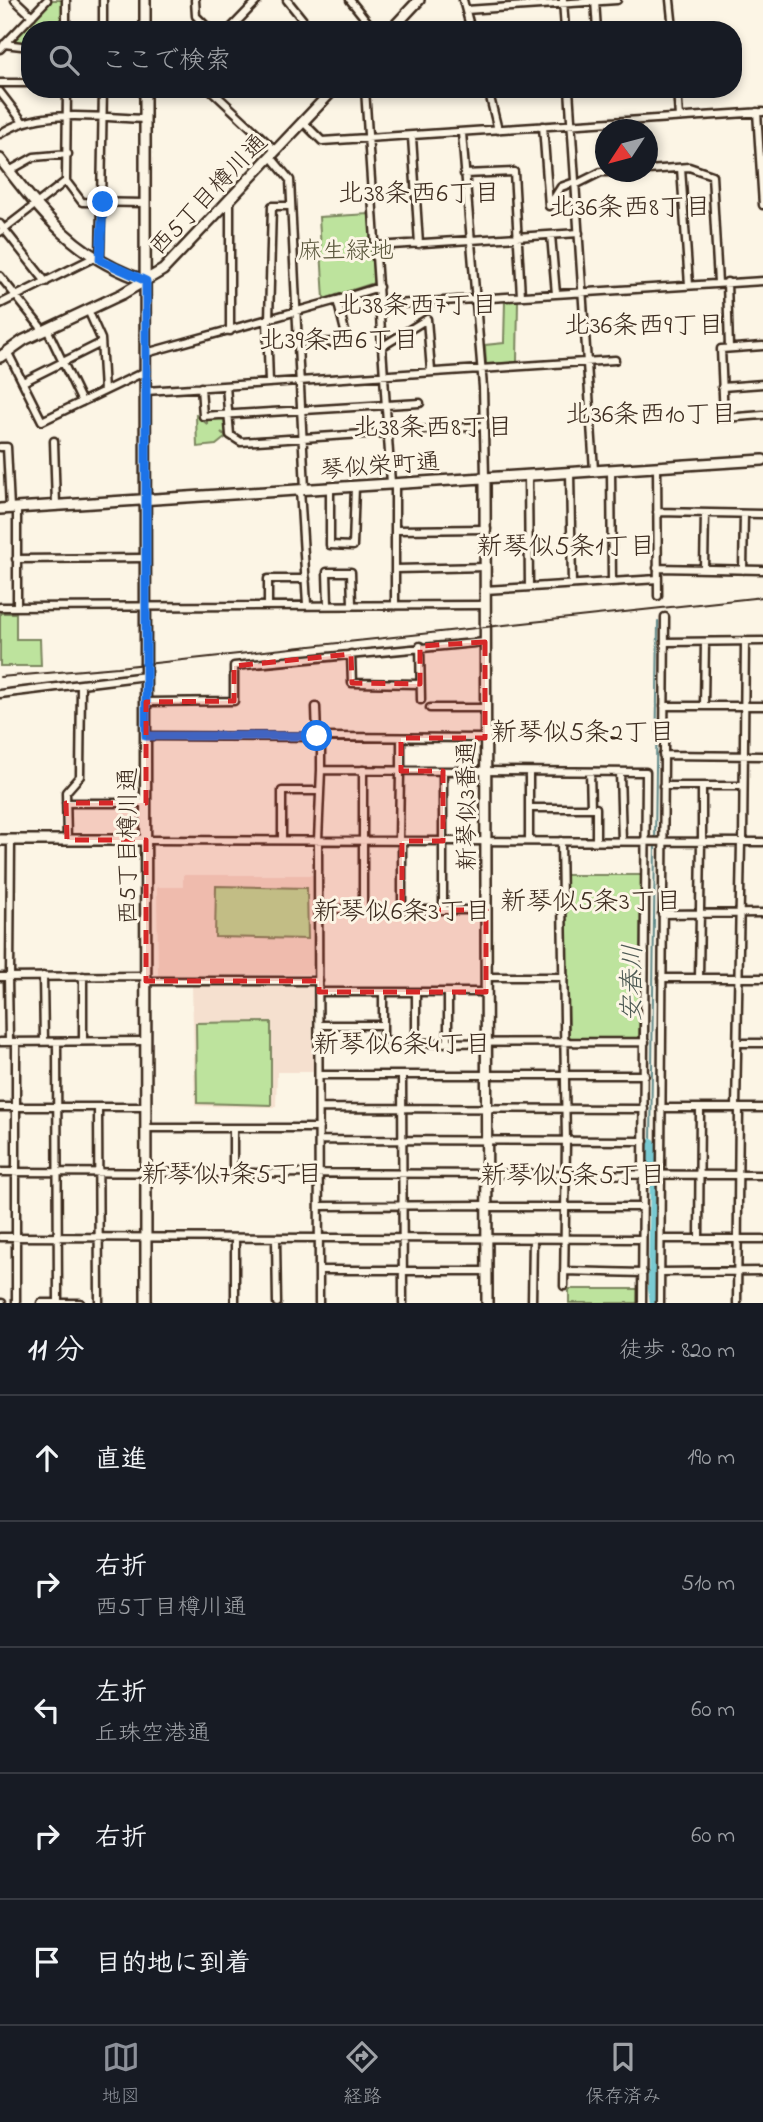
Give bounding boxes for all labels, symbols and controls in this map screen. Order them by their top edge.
search box [21,21,742,98]
icon: search [45,41,83,79]
text: ここで検索 [101,43,231,81]
north arrow [595,119,658,182]
street label: 西5丁目樽川通 [142,127,277,265]
district label: 北38条西6丁目 [338,176,500,214]
route end [87,186,118,217]
district label: 北36条西8丁目 [549,190,711,228]
park label: 麻生緑地 [298,235,394,270]
district label: 北38条西7丁目 [336,288,498,326]
district label: 北36条西9丁目 [564,308,724,346]
district label: 北39条西6丁目 [259,323,419,361]
district label: 北36条西10丁目 [565,397,737,435]
district label: 北38条西8丁目 [353,410,513,448]
street label: 琴似栄町通 [319,446,441,489]
district label: 新琴似5条1丁目 [476,529,656,567]
district label: 新琴似5条2丁目 [491,715,675,753]
route start [301,720,332,751]
street label: 新琴似3番通 [451,741,486,871]
street label: 西5丁目樽川通 [112,767,147,925]
district label: 新琴似5条3丁目 [500,884,682,922]
district label: 新琴似6条3丁目 [313,894,491,932]
water label: 安春川 [614,944,654,1022]
district label: 新琴似6条4丁目 [313,1027,491,1065]
district label: 新琴似7条5丁目 [141,1157,323,1195]
district label: 新琴似5条5丁目 [480,1158,666,1196]
text: 11 分 [28,1330,85,1374]
text: 徒歩 · 820 m [619,1335,735,1368]
icon: ahead [28,1439,66,1477]
text: 直進 [95,1442,147,1480]
text: 190 m [687,1442,735,1475]
text: 右折 [95,1549,147,1587]
icon: right [28,1565,66,1603]
text: 510 m [681,1568,735,1601]
text: 西5丁目樽川通 [95,1592,246,1625]
text: 左折 [95,1675,147,1713]
icon: left [28,1691,66,1729]
text: 60 m [691,1694,735,1727]
text: 丘珠空港通 [95,1718,210,1751]
icon: right [28,1817,66,1855]
text: 右折 [95,1820,147,1858]
text: 60 m [691,1820,735,1853]
icon: arrive [28,1943,66,1981]
text: 目的地に到着 [95,1946,251,1984]
tab: 地図 [102,2038,140,2111]
tab: 経路 [343,2038,381,2111]
tab: 保存済み [585,2038,661,2111]

